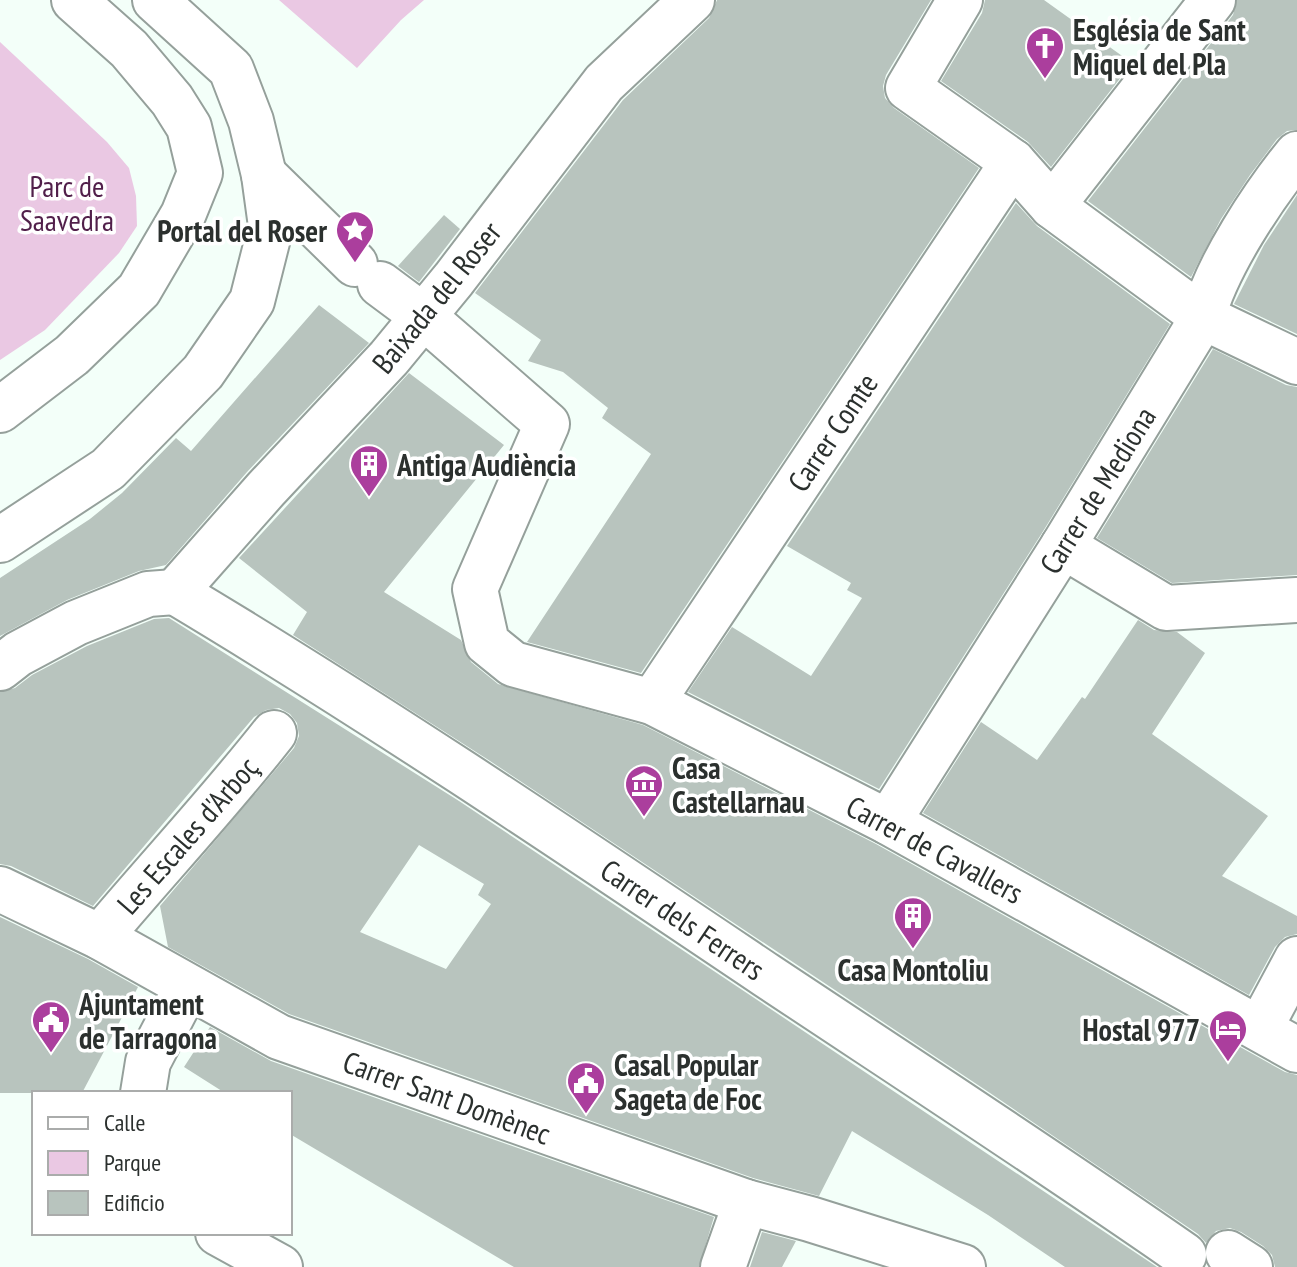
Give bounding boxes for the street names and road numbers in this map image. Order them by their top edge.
street label: Baixada del Roser [363,213,510,381]
street label: Carrer Comte [778,365,886,499]
street label: Carrer de Mediona [1030,399,1164,581]
street label: Les Escales d'Arboç [108,748,266,922]
street label: Carrer de Cavallers [840,786,1030,912]
street label: Carrer dels Ferrers [593,850,773,988]
street label: Carrer Sant Domènec [338,1041,556,1153]

